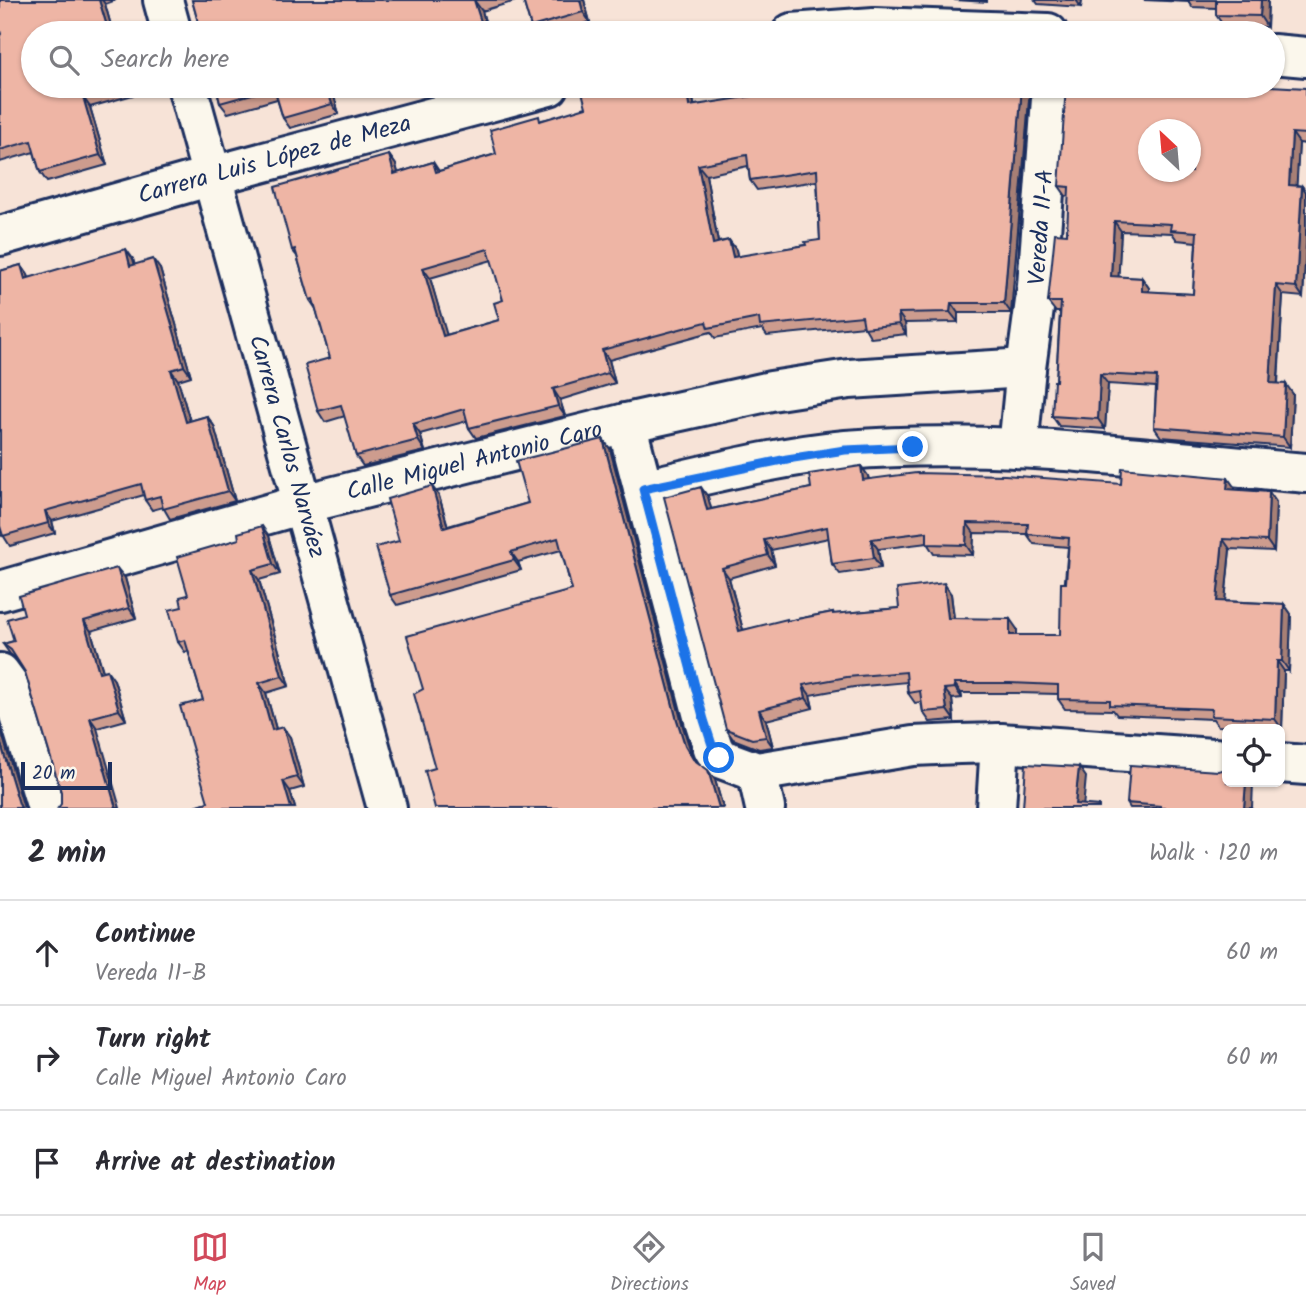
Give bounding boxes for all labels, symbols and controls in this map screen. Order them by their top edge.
search box [21,21,1285,98]
text: Search here [101,39,229,81]
icon: search [45,41,83,79]
street label: Carrera Luis López de Meza [133,104,416,216]
north arrow [1138,119,1201,182]
street label: Vereda 11-A [1018,168,1065,287]
street label: Carrera Carlos Narváez [237,331,336,562]
street label: Calle Miguel Antonio Caro [342,410,607,512]
route end [897,431,928,462]
map controls [1222,724,1285,787]
button: locate [1222,724,1285,787]
route start [703,742,734,773]
scale bar [21,759,112,791]
text: 20 m [32,759,75,789]
text: 2 min [28,830,106,878]
text: Walk · 120 m [1149,836,1278,872]
text: Continue [95,914,196,956]
icon: ahead [28,934,66,972]
text: 60 m [1226,935,1278,971]
text: Vereda 11-B [95,956,207,992]
text: Turn right [95,1019,211,1061]
icon: right [28,1039,66,1077]
text: 60 m [1226,1040,1278,1076]
text: Calle Miguel Antonio Caro [95,1061,347,1097]
text: Arrive at destination [95,1142,335,1184]
icon: arrive [28,1144,66,1182]
tab: Map [191,1228,229,1300]
tab: Directions [610,1228,689,1300]
tab: Saved [1070,1228,1115,1300]

